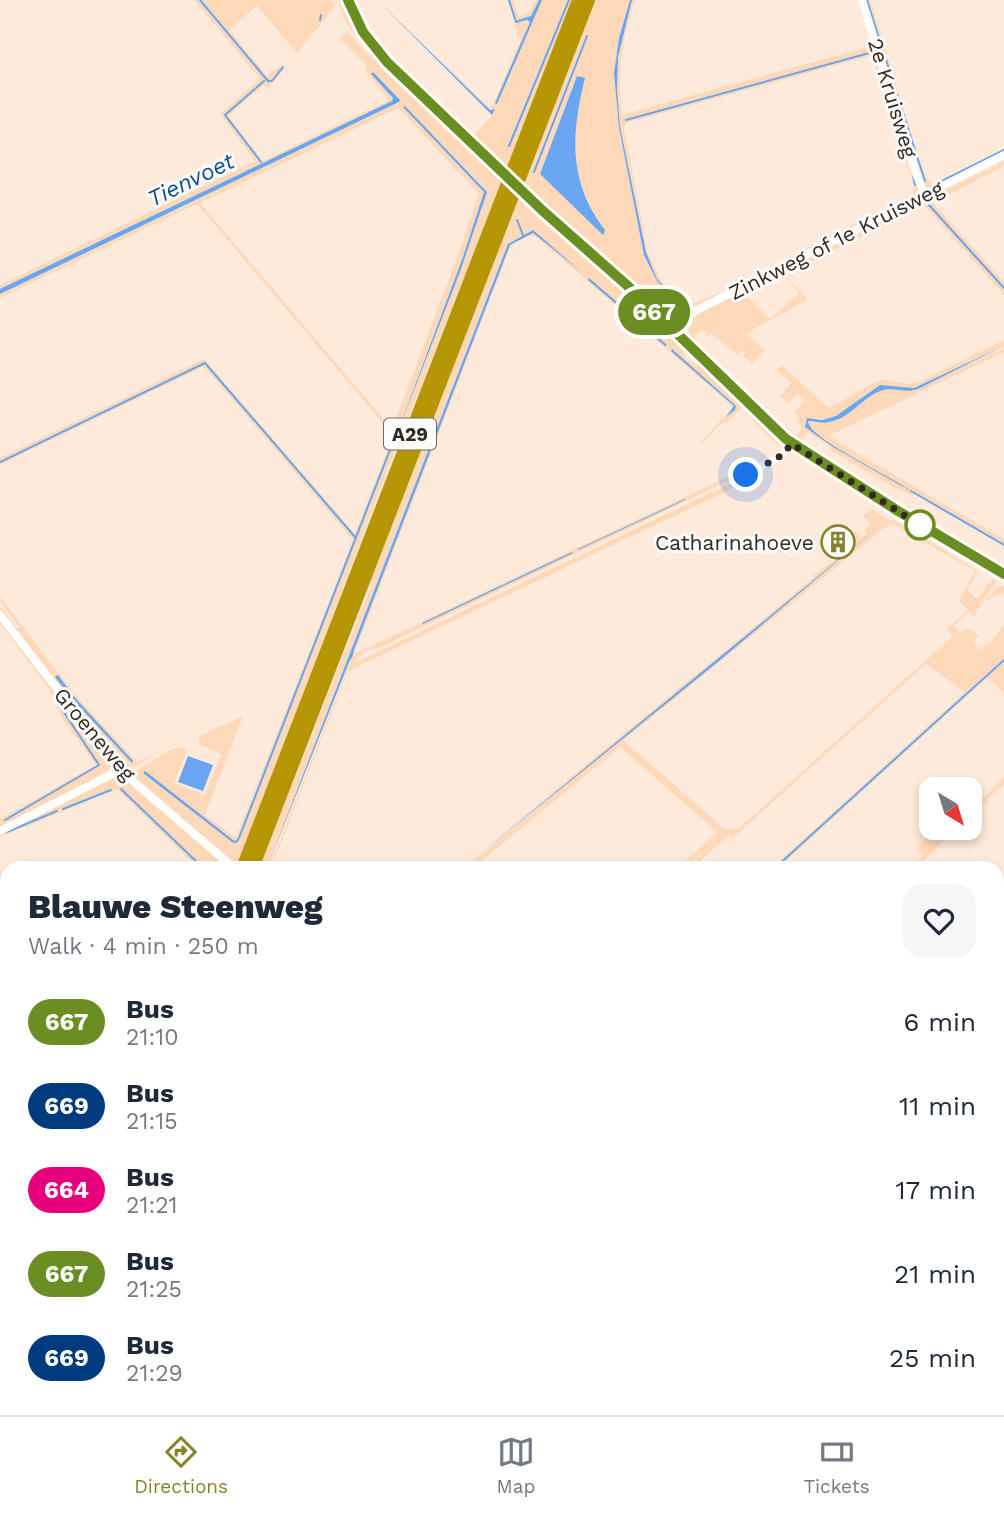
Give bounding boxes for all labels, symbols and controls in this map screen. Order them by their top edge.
street label: 2e Kruisweg [863,35,923,161]
water label: Tienvoet [143,147,239,213]
street label: Zinkweg of 1e Kruisweg [725,175,948,305]
line badge: 667 [614,289,694,335]
text: 667 [632,298,676,326]
road number: A29 [384,418,436,449]
your location [728,457,763,492]
unlabelled marker [905,510,935,540]
building icon: Catharinahoeve [819,523,857,561]
place label: Catharinahoeve [655,530,814,555]
street label: Groeneweg [49,682,142,786]
north arrow [919,777,982,840]
map controls [919,777,982,840]
button: heart [902,884,976,958]
text: Blauwe Steenweg [28,887,323,926]
text: Walk · 4 min · 250 m [28,933,259,960]
text: Bus [126,994,174,1024]
text: 6 min [904,1007,976,1037]
text: 667 [45,1008,88,1036]
text: 21:10 [126,1024,178,1051]
text: Bus [126,1078,174,1108]
text: 11 min [899,1091,976,1121]
text: 669 [44,1092,89,1120]
text: 21:15 [126,1108,178,1135]
text: Bus [126,1162,174,1192]
text: 17 min [895,1175,976,1205]
text: 664 [44,1176,89,1204]
text: 21:21 [126,1192,178,1219]
text: Bus [126,1246,174,1276]
text: 21 min [894,1259,976,1289]
text: 667 [45,1260,88,1288]
text: 21:25 [126,1276,182,1303]
text: Bus [126,1330,174,1360]
text: 25 min [889,1343,976,1373]
text: 669 [44,1344,89,1372]
text: 21:29 [126,1360,183,1387]
tab: Directions [134,1433,228,1498]
tab: Map [497,1433,535,1498]
tab: Tickets [804,1433,870,1498]

